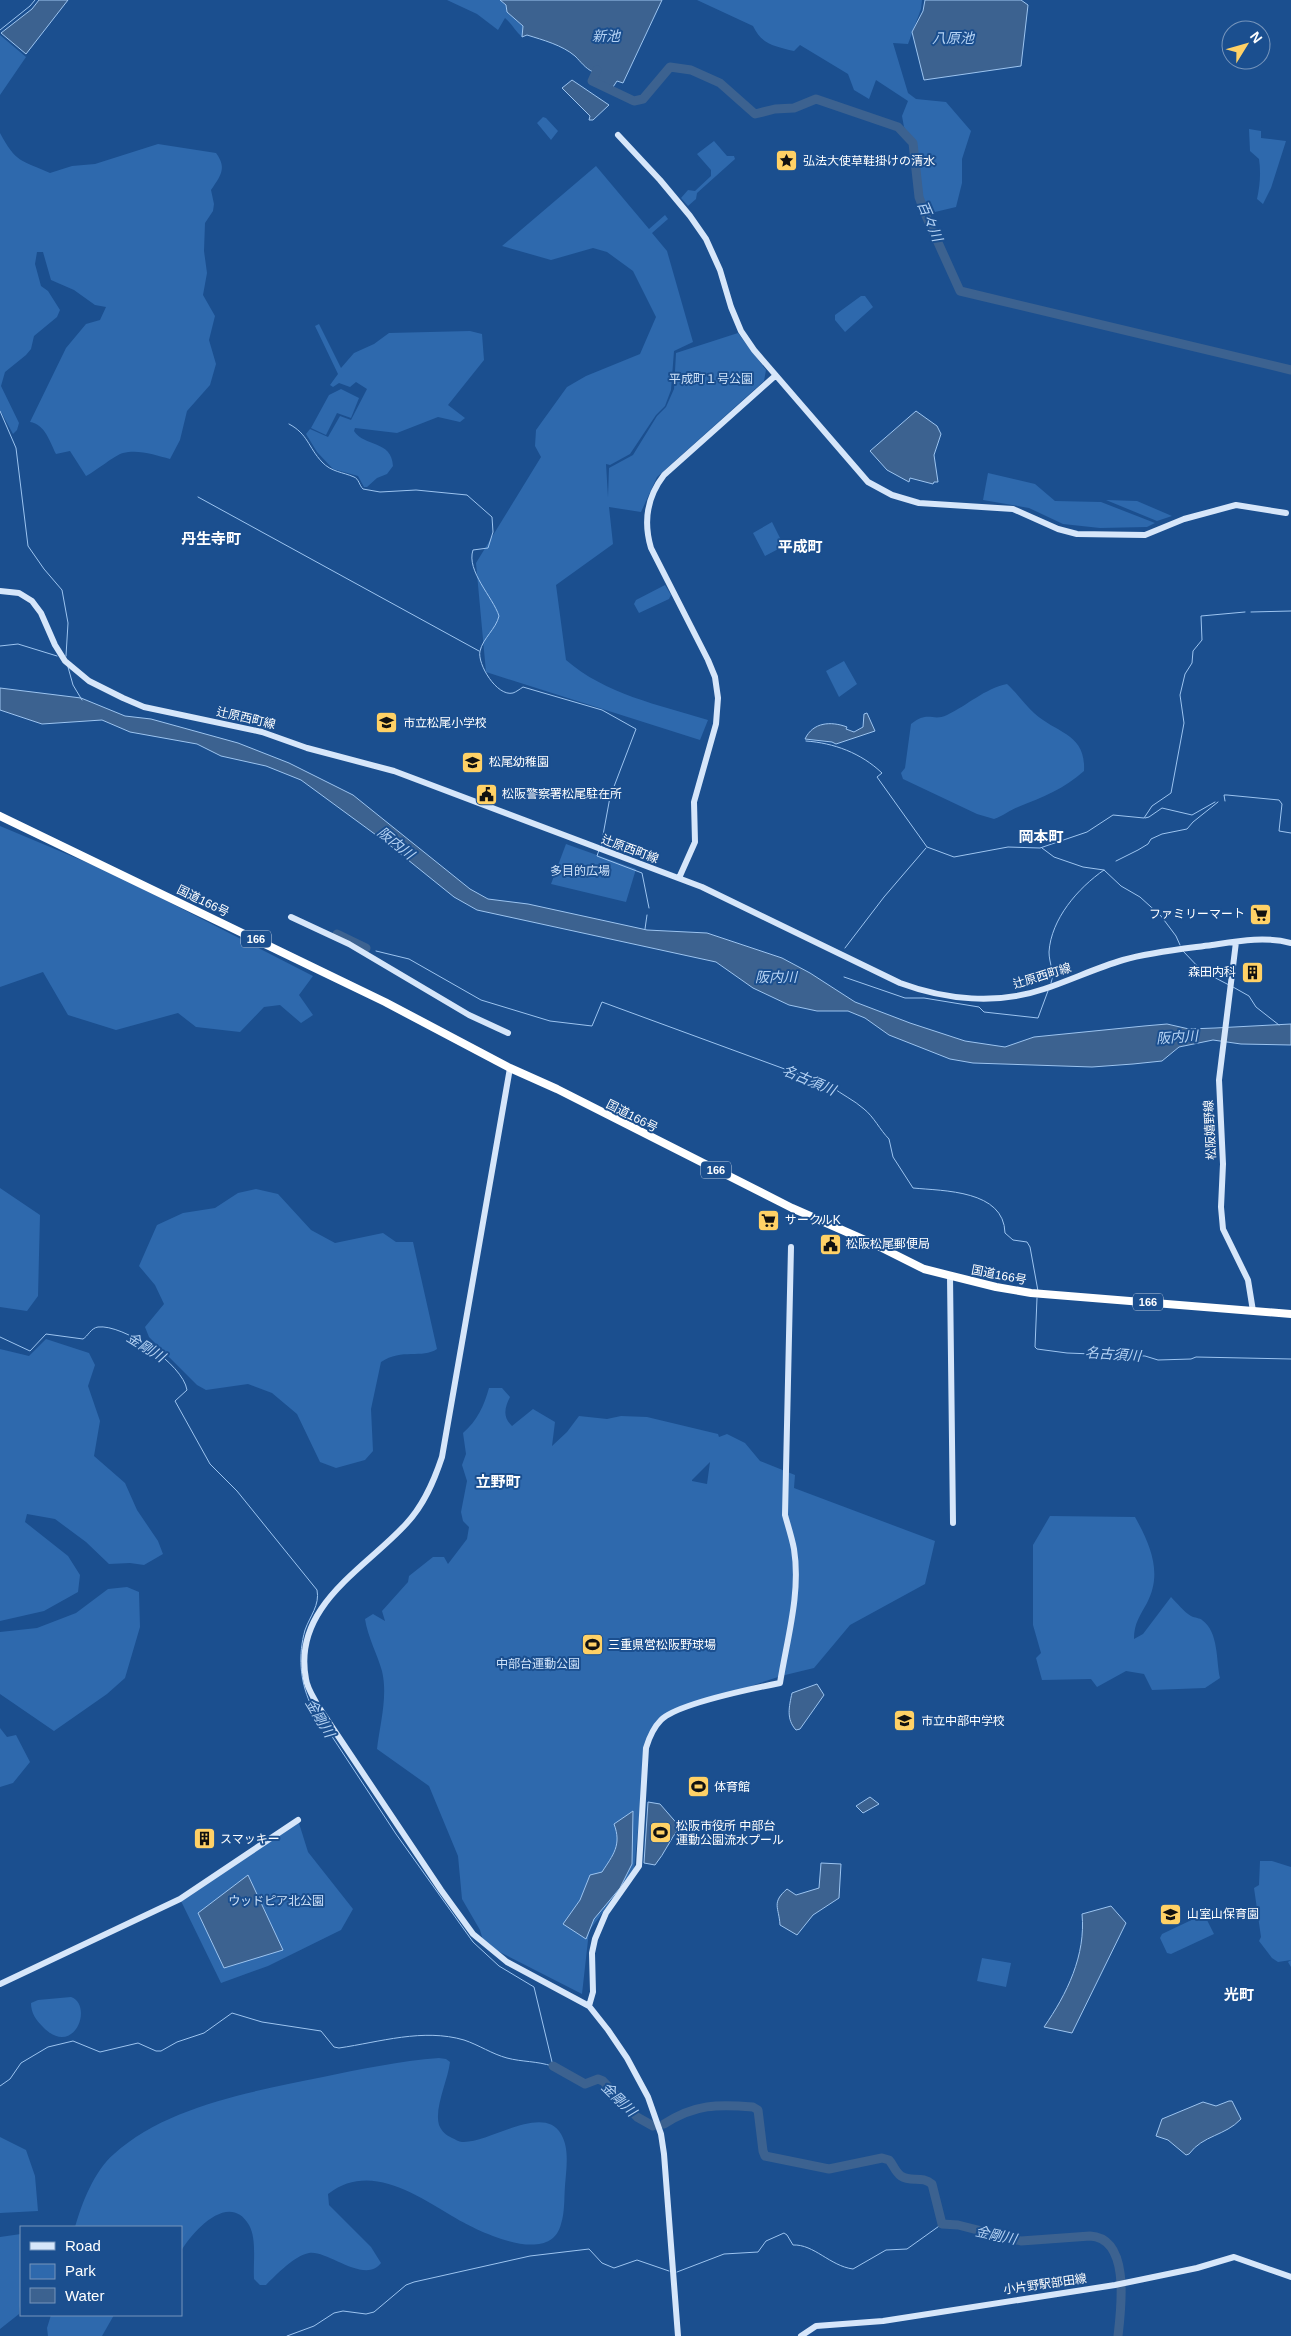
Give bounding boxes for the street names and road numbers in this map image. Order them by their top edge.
street label: 辻原西町線 [215,704,277,732]
street label: 辻原西町線 [599,832,661,866]
street label: 国道166号 [175,882,231,920]
road number: 166 [241,931,271,948]
street label: 辻原西町線 [1011,961,1073,991]
street label: 国道166号 [604,1097,660,1135]
street label: 松阪嬉野線 [1201,1100,1219,1160]
road number: 166 [701,1162,731,1178]
street label: 国道166号 [970,1263,1028,1287]
road number: 166 [1133,1294,1163,1310]
street label: 小片野駅部田線 [1002,2271,1088,2297]

